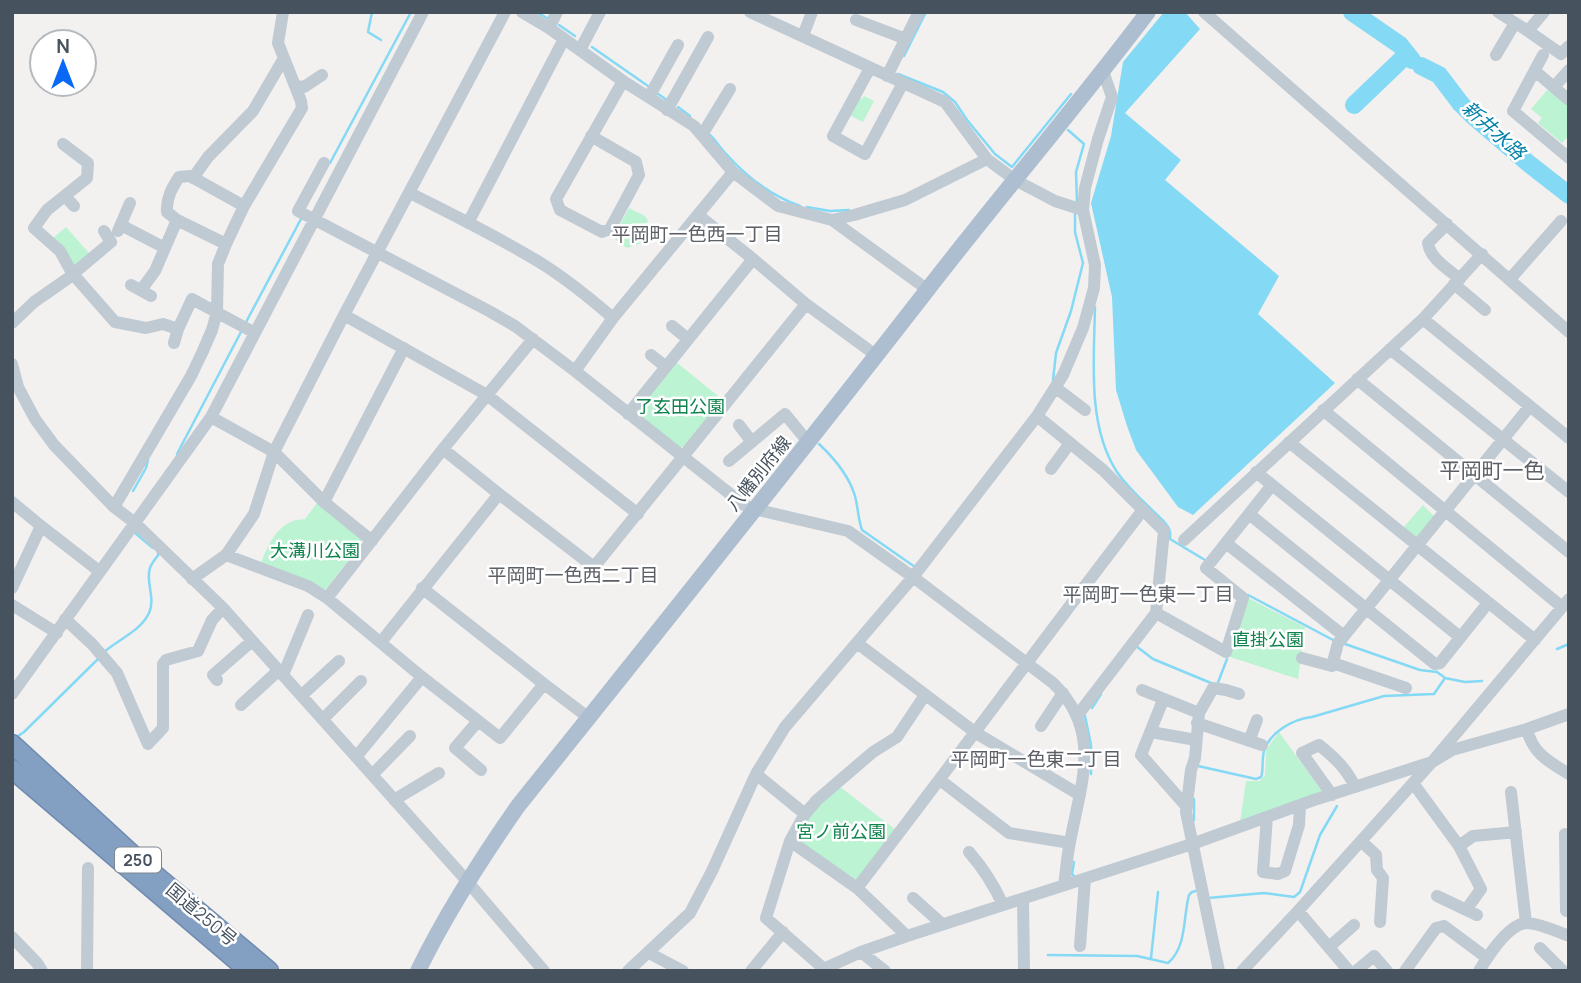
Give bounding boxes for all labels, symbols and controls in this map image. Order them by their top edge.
north arrow [28,28,98,98]
text: N [56,33,70,59]
water label: 新井水路 [1457,95,1532,166]
district label: 平岡町一色西一丁目 [611,221,783,247]
park label: 了玄田公園 [635,394,725,418]
street label: 八幡別府線 [720,430,796,516]
district label: 平岡町一色 [1440,456,1545,484]
park label: 大溝川公園 [270,538,360,562]
district label: 平岡町一色西二丁目 [487,562,659,588]
district label: 平岡町一色東一丁目 [1062,581,1234,607]
park label: 直掛公園 [1232,627,1304,651]
district label: 平岡町一色東二丁目 [950,746,1122,772]
park label: 宮ノ前公園 [796,819,886,843]
road number: 250 [115,848,161,873]
street label: 国道250号 [161,877,243,951]

